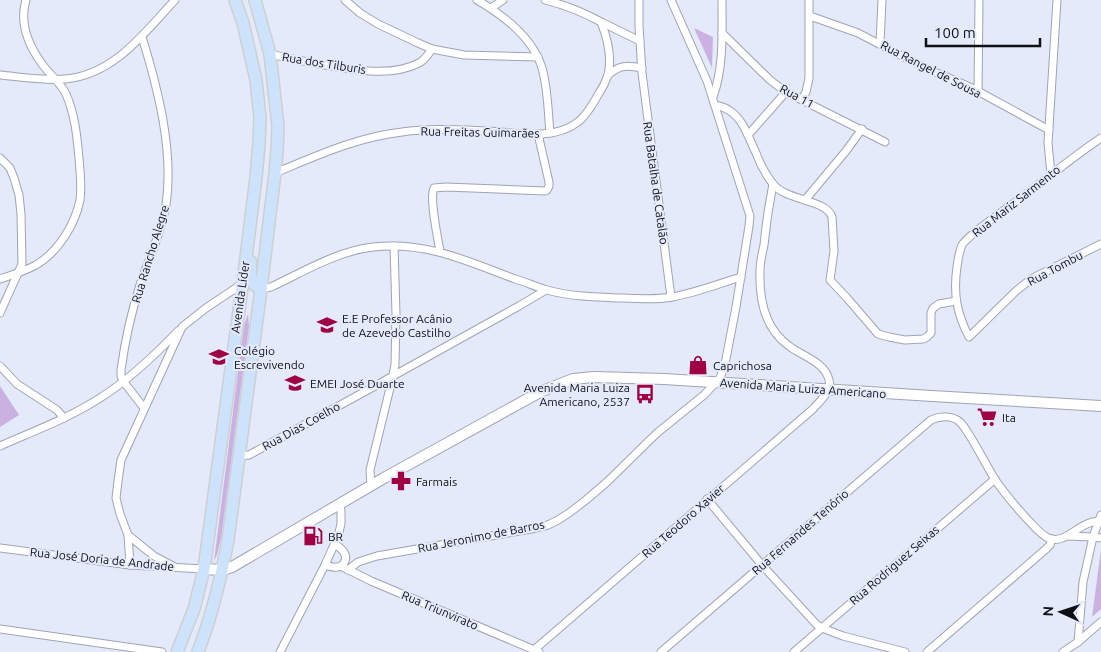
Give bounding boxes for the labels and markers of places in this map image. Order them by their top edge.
place label: E.E Professor Acânio de Azevedo Castilho [342,312,452,339]
school or university icon: E.E Professor Acânio de Azevedo Castilho [316,314,338,336]
place label: Colégio Escrevivendo [234,344,305,371]
school or university icon: Colégio Escrevivendo [208,346,230,368]
shop icon: Caprichosa [687,354,709,376]
place label: Caprichosa [713,359,772,372]
school or university icon: EMEI José Duarte [284,372,306,394]
place label: EMEI José Duarte [310,377,405,390]
place label: Avenida Maria Luiza Americano, 2537 [524,381,630,408]
bus stop icon: Avenida Maria Luiza Americano, 2537 [634,383,656,405]
supermarket icon: Ita [976,406,998,428]
place label: Ita [1002,411,1016,424]
pharmacy icon: Farmais [390,470,412,492]
place label: Farmais [416,475,457,488]
fuel station icon: BR [302,525,324,547]
place label: BR [328,530,344,543]

